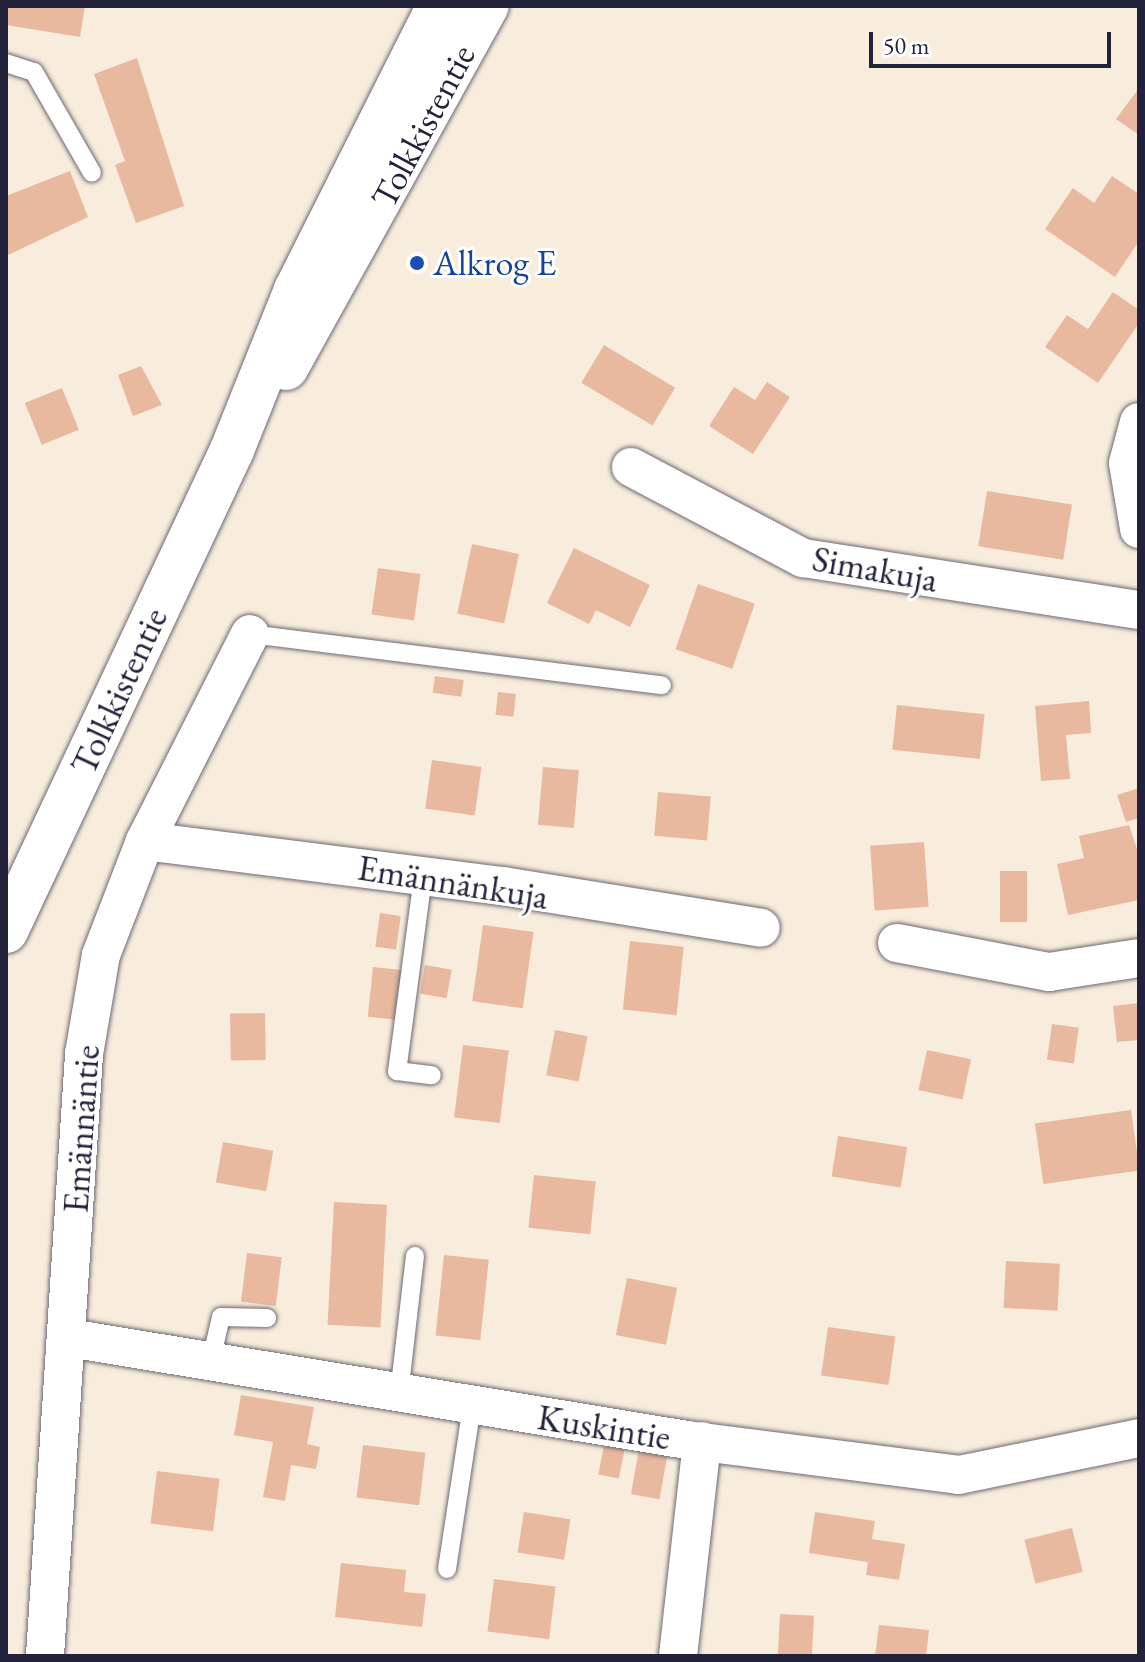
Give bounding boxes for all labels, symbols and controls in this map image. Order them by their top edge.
scale bar [873,16,1115,66]
text: 50 m [883,30,930,61]
street label: Tolkkistentie [362,37,484,215]
place label: Alkrog E [433,241,556,285]
marker: Alkrog E [408,254,426,272]
street label: Simakuja [809,537,941,601]
street label: Tolkkistentie [62,601,176,781]
street label: Emännänkuja [355,846,551,918]
street label: Emännäntie [54,1044,108,1214]
street label: Kuskintie [534,1395,674,1459]

